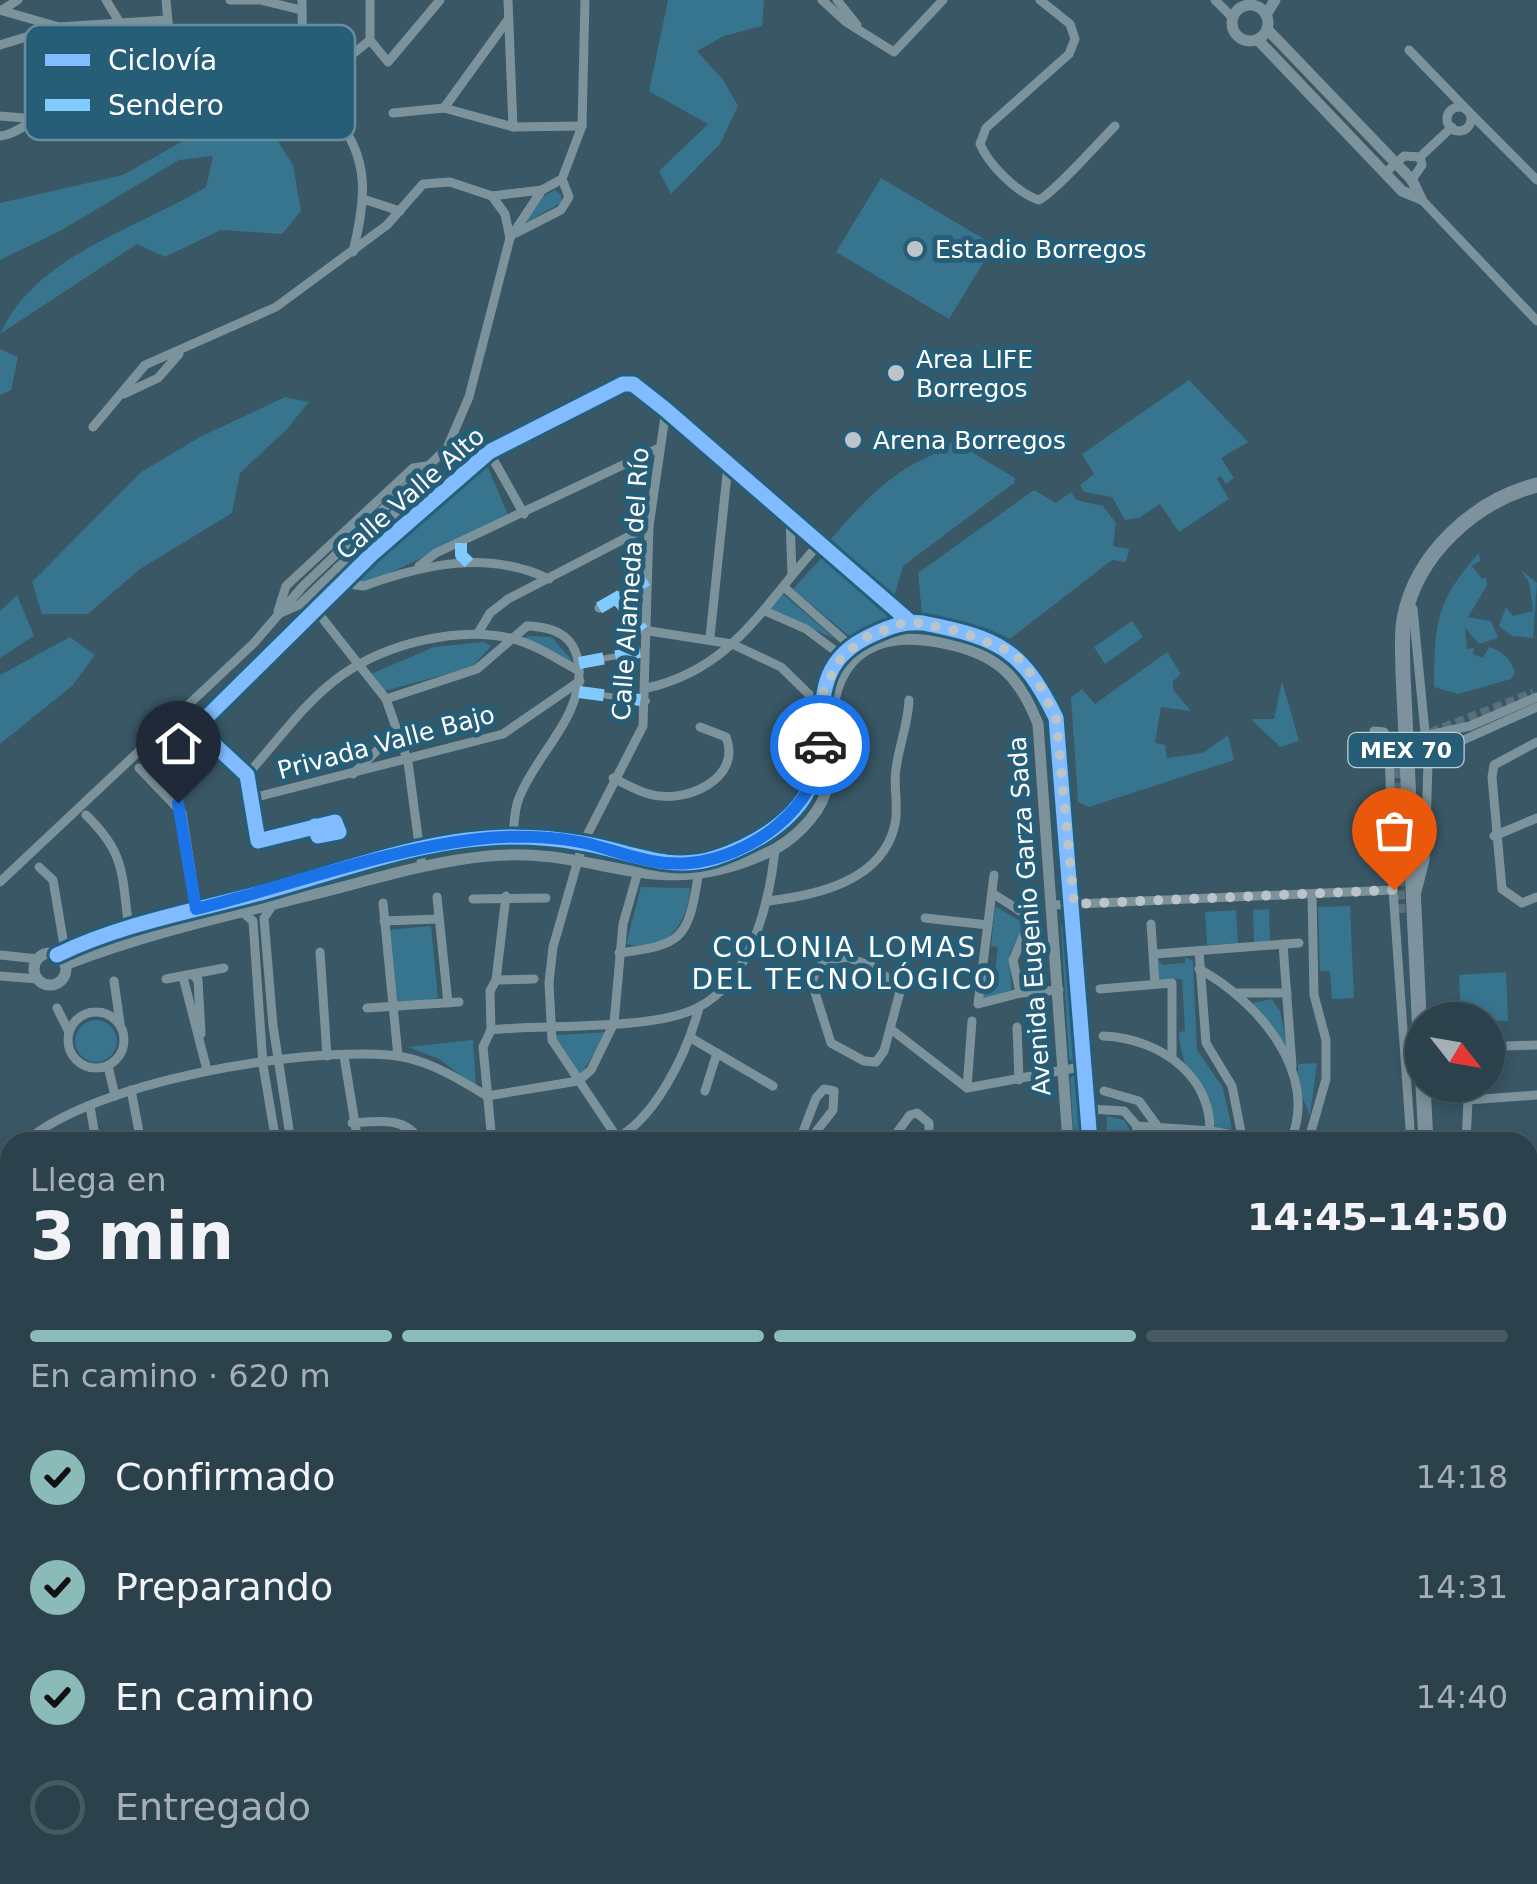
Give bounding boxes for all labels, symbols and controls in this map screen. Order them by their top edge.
legend [25,25,355,140]
text: Ciclovía [108,44,217,77]
text: Sendero [108,89,224,122]
place label: Estadio Borregos [935,235,1147,264]
marker: Estadio Borregos [904,238,926,260]
place label: Area LIFE Borregos [916,345,1033,403]
marker: Area LIFE Borregos [885,362,907,384]
street label: Calle Valle Alto [330,421,490,566]
place label: Arena Borregos [873,426,1066,455]
marker: Arena Borregos [842,429,864,451]
street label: Calle Alameda del Río [606,446,655,722]
courier [770,695,870,795]
street label: Privada Valle Bajo [274,700,498,785]
pin [136,701,221,804]
icon: home [151,716,206,771]
icon: car [793,718,848,773]
road number: MEX 70 [1348,733,1464,767]
street label: Avenida Eugenio Garza Sada [1002,735,1057,1097]
pin [1352,788,1437,891]
icon: bag [1367,803,1422,858]
district label: COLONIA LOMAS DEL TECNOLÓGICO [692,931,998,996]
north arrow [1405,1002,1505,1102]
map controls [1405,1002,1505,1102]
text: Llega en [30,1161,166,1199]
text: 14:45–14:50 [1247,1195,1508,1239]
text: 3 min [30,1199,234,1274]
text: En camino · 620 m [30,1357,331,1395]
icon: check [30,1450,85,1505]
text: Confirmado [115,1455,335,1499]
text: 14:18 [1416,1458,1508,1496]
icon: check [30,1560,85,1615]
text: Preparando [115,1565,333,1609]
text: 14:31 [1416,1568,1508,1606]
icon: check [30,1670,85,1725]
text: En camino [115,1675,314,1719]
text: 14:40 [1416,1678,1508,1716]
text: Entregado [115,1785,311,1829]

